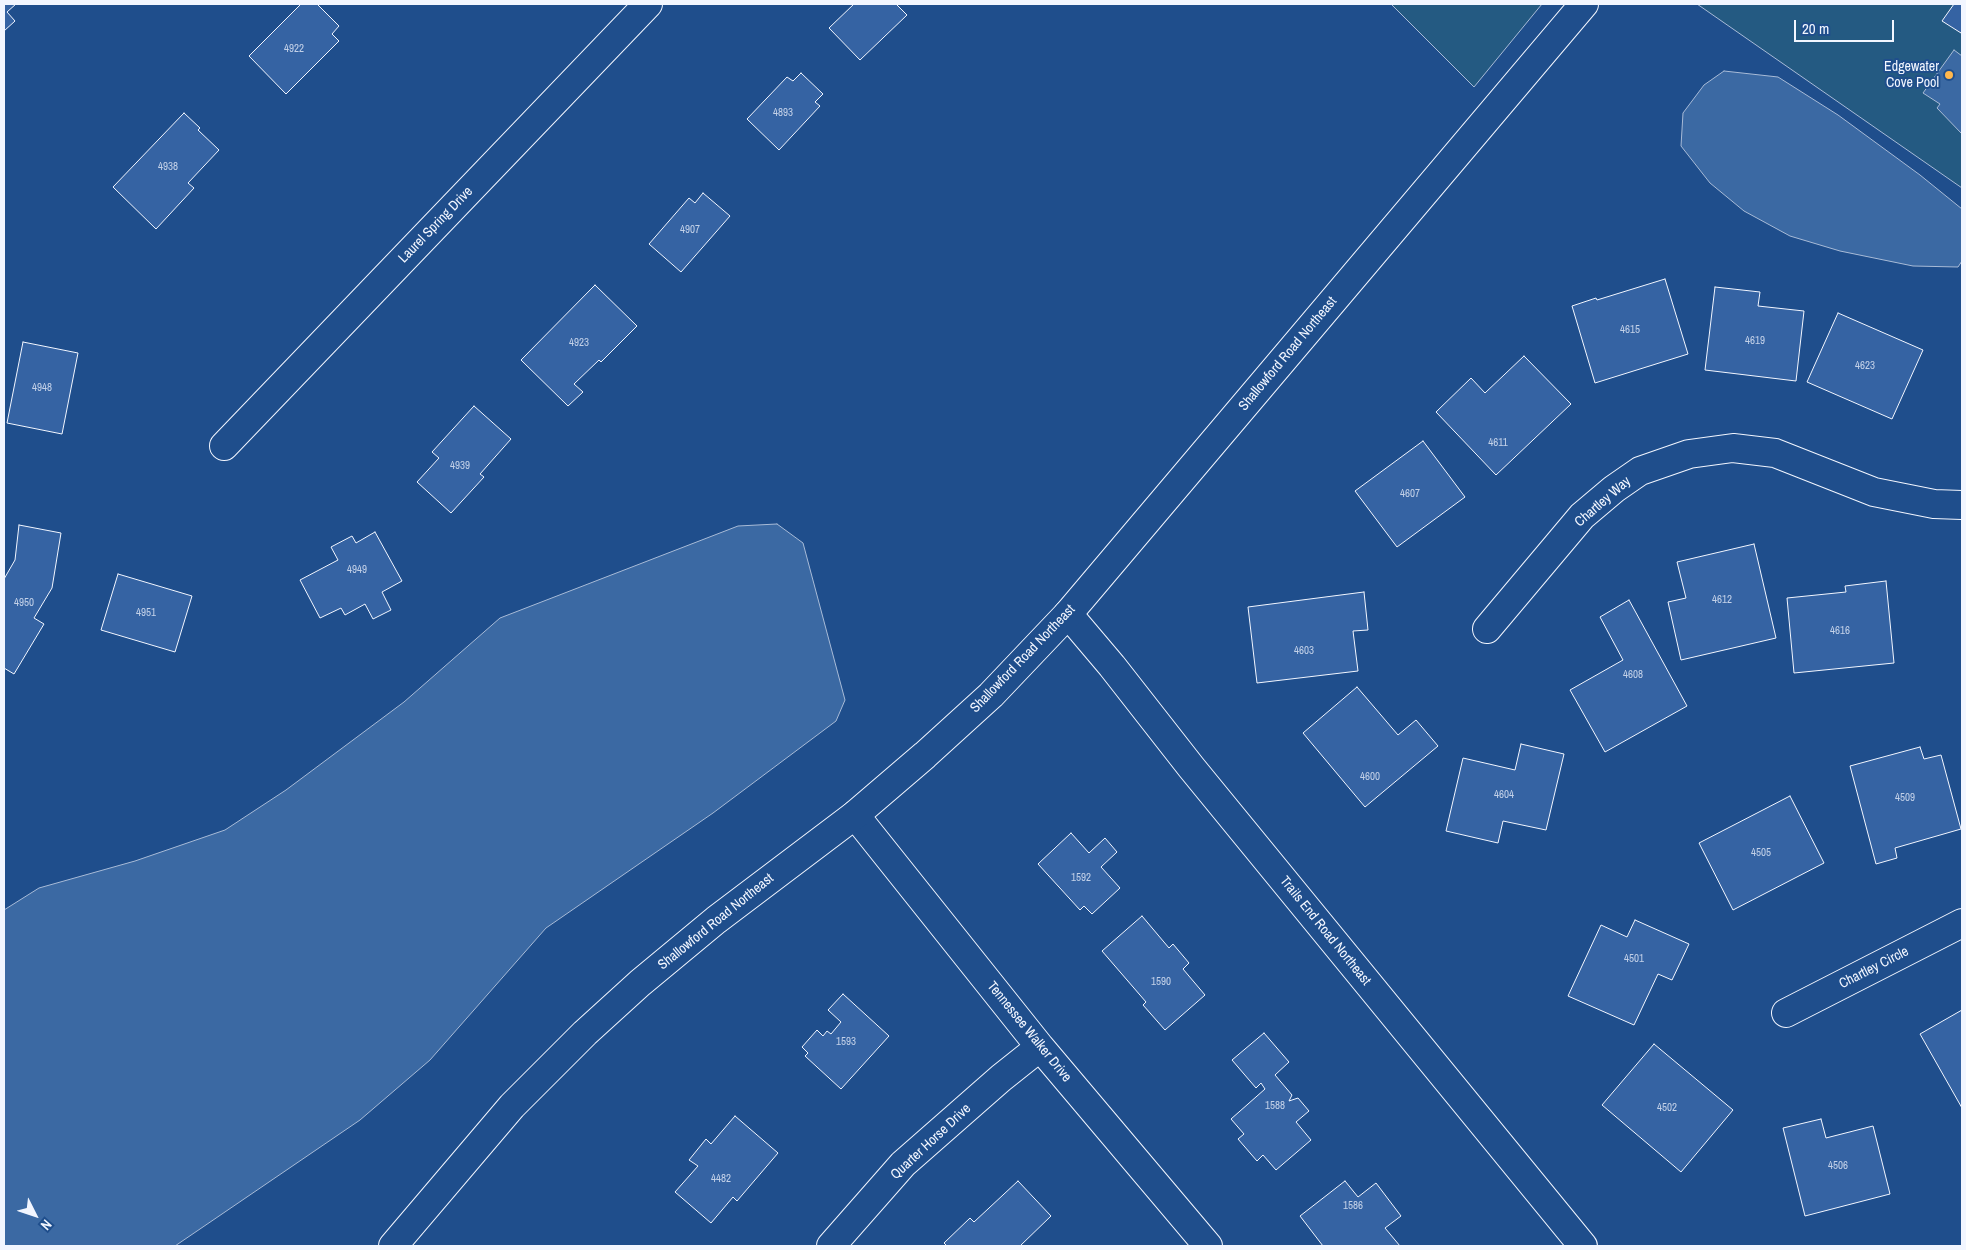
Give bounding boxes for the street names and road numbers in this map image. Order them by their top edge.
street label: Laurel Spring Drive [395,183,477,267]
street label: Shallowford Road Northeast [1235,294,1341,414]
street label: Chartley Way [1572,473,1634,531]
street label: Shallowford Road Northeast [967,602,1079,716]
street label: Shallowford Road Northeast [655,870,777,974]
street label: Trails End Road Northeast [1276,873,1374,989]
street label: Chartley Circle [1836,943,1912,993]
street label: Tennessee Walker Drive [983,978,1075,1086]
street label: Quarter Horse Drive [887,1101,975,1183]

